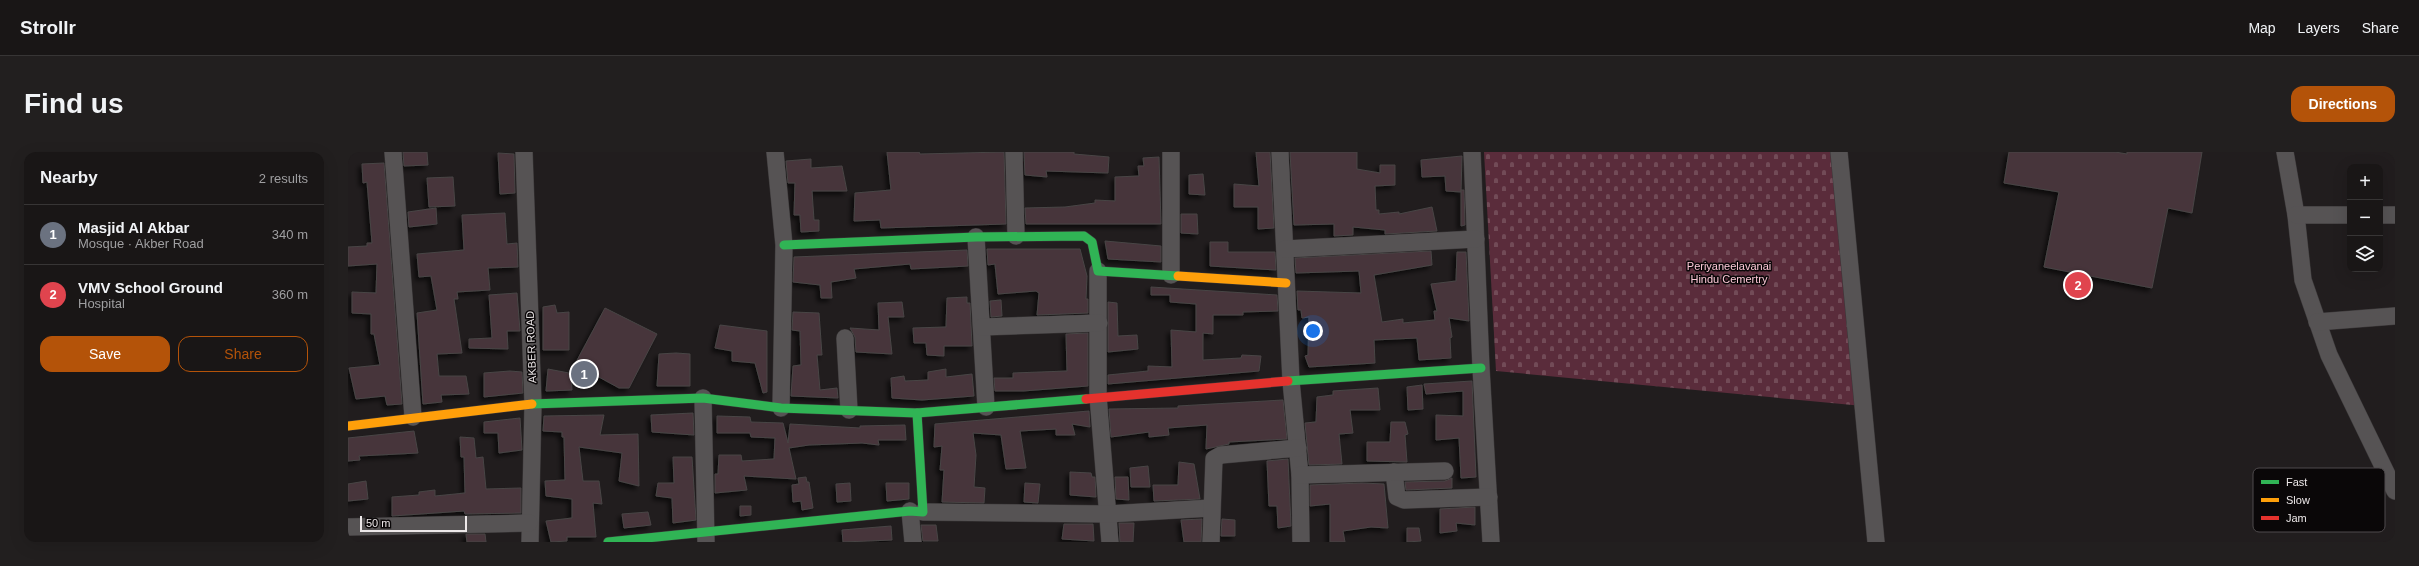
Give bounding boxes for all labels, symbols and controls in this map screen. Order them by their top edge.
text: Strollr [20,17,76,38]
text: Map [2248,20,2276,36]
text: Layers [2298,20,2340,36]
text: Share [2362,20,2399,36]
button: Directions [2291,86,2395,122]
text: Find us [24,88,124,119]
map controls [2347,164,2383,272]
button: + [2347,164,2383,200]
text: Nearby [40,168,98,187]
text: 2 results [259,171,308,186]
button: − [2347,200,2383,236]
text: Masjid Al Akbar [78,219,189,236]
text: 1 [49,227,57,242]
text: 340 m [272,227,308,242]
text: Mosque · Akber Road [78,236,204,251]
button: layers [2347,236,2383,272]
park label: Periyaneelavanai Hindu Cemertry [1687,260,1771,285]
pin: 2 [2065,270,2091,300]
text: VMV School Ground [78,279,223,296]
text: 2 [49,287,57,302]
text: 360 m [272,287,308,302]
text: Hospital [78,296,125,311]
street label: AKBER ROAD [524,311,538,383]
your location [1303,321,1323,341]
button: Save [40,336,170,372]
button: Share [178,336,308,372]
pin: 1 [571,359,597,389]
legend [2253,468,2385,532]
text: Fast [2286,476,2307,488]
text: Slow [2286,494,2310,506]
text: Jam [2286,512,2307,524]
scale bar [360,514,467,533]
text: 50 m [366,517,390,529]

